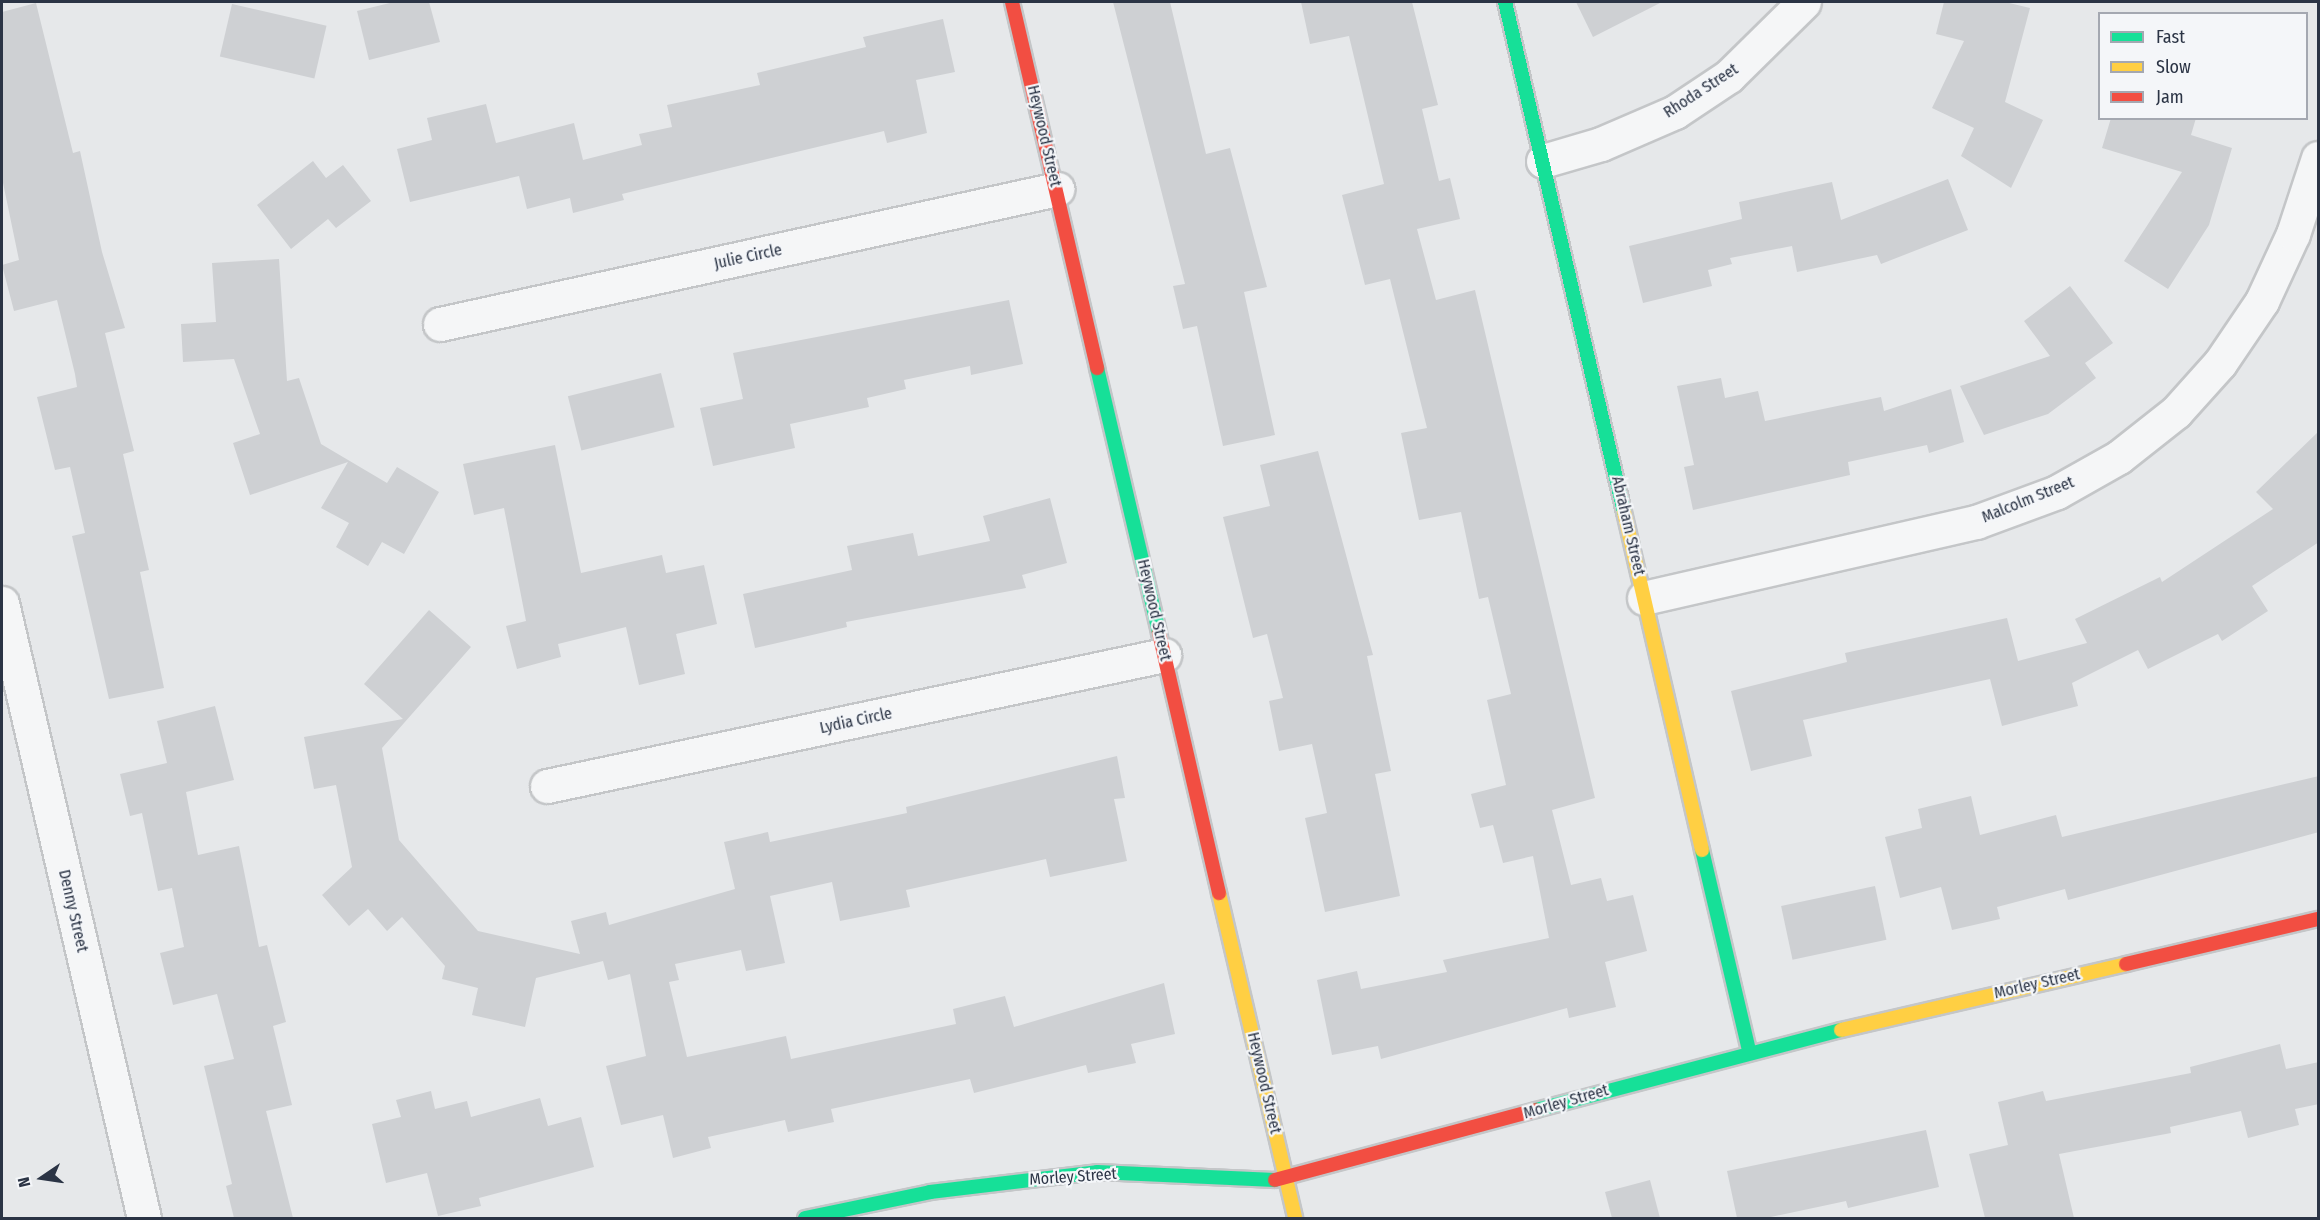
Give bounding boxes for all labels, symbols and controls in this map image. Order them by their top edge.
legend [2098,12,2308,120]
text: Fast [2156,26,2185,48]
text: Slow [2156,56,2191,78]
street label: Rhoda Street [1660,60,1742,122]
street label: Heywood Street [1023,83,1065,189]
text: Jam [2156,86,2184,108]
street label: Julie Circle [712,240,784,274]
street label: Malcolm Street [1979,473,2077,527]
street label: Abraham Street [1607,474,1649,578]
street label: Heywood Street [1133,557,1175,663]
street label: Lydia Circle [818,704,894,738]
street label: Denny Street [54,868,92,954]
street label: Morley Street [1992,965,2082,1003]
street label: Heywood Street [1243,1030,1285,1136]
street label: Morley Street [1521,1081,1611,1123]
north arrow [12,1148,72,1208]
street label: Morley Street [1029,1164,1117,1190]
text: N [14,1175,34,1189]

